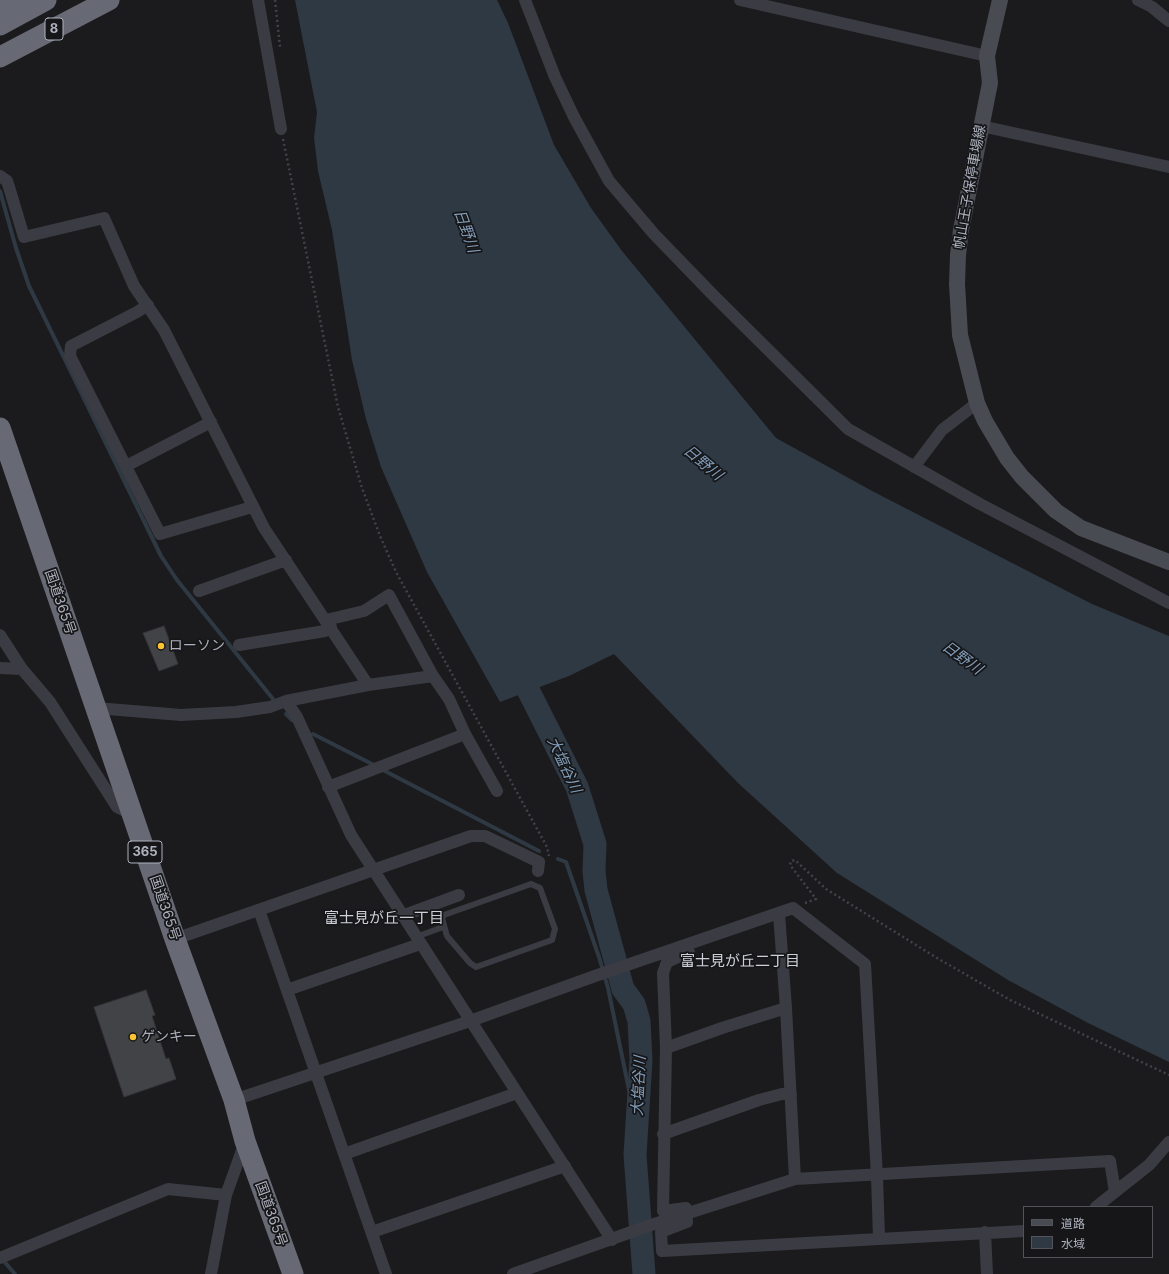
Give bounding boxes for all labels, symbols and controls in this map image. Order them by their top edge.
road number: 8 [45,18,63,40]
street label: 帆山王子保停車場線 [951,123,989,251]
water label: 日野川 [450,207,482,255]
water label: 日野川 [680,442,726,484]
street label: 国道365号 [41,567,79,637]
water label: 日野川 [939,637,985,679]
place label: ローソン [169,638,225,654]
marker: ローソン [156,641,166,651]
water label: 大塩谷川 [543,734,585,796]
road number: 365 [128,841,162,863]
street label: 国道365号 [146,873,184,943]
district label: 富士見が丘一丁目 [324,909,444,927]
district label: 富士見が丘二丁目 [680,952,800,970]
place label: ゲンキー [141,1029,197,1045]
marker: ゲンキー [128,1032,138,1042]
water label: 大塩谷川 [628,1056,650,1116]
street label: 国道365号 [252,1179,290,1249]
legend [1023,1206,1153,1258]
text: 道路 [1061,1216,1085,1231]
text: 水域 [1061,1236,1085,1251]

